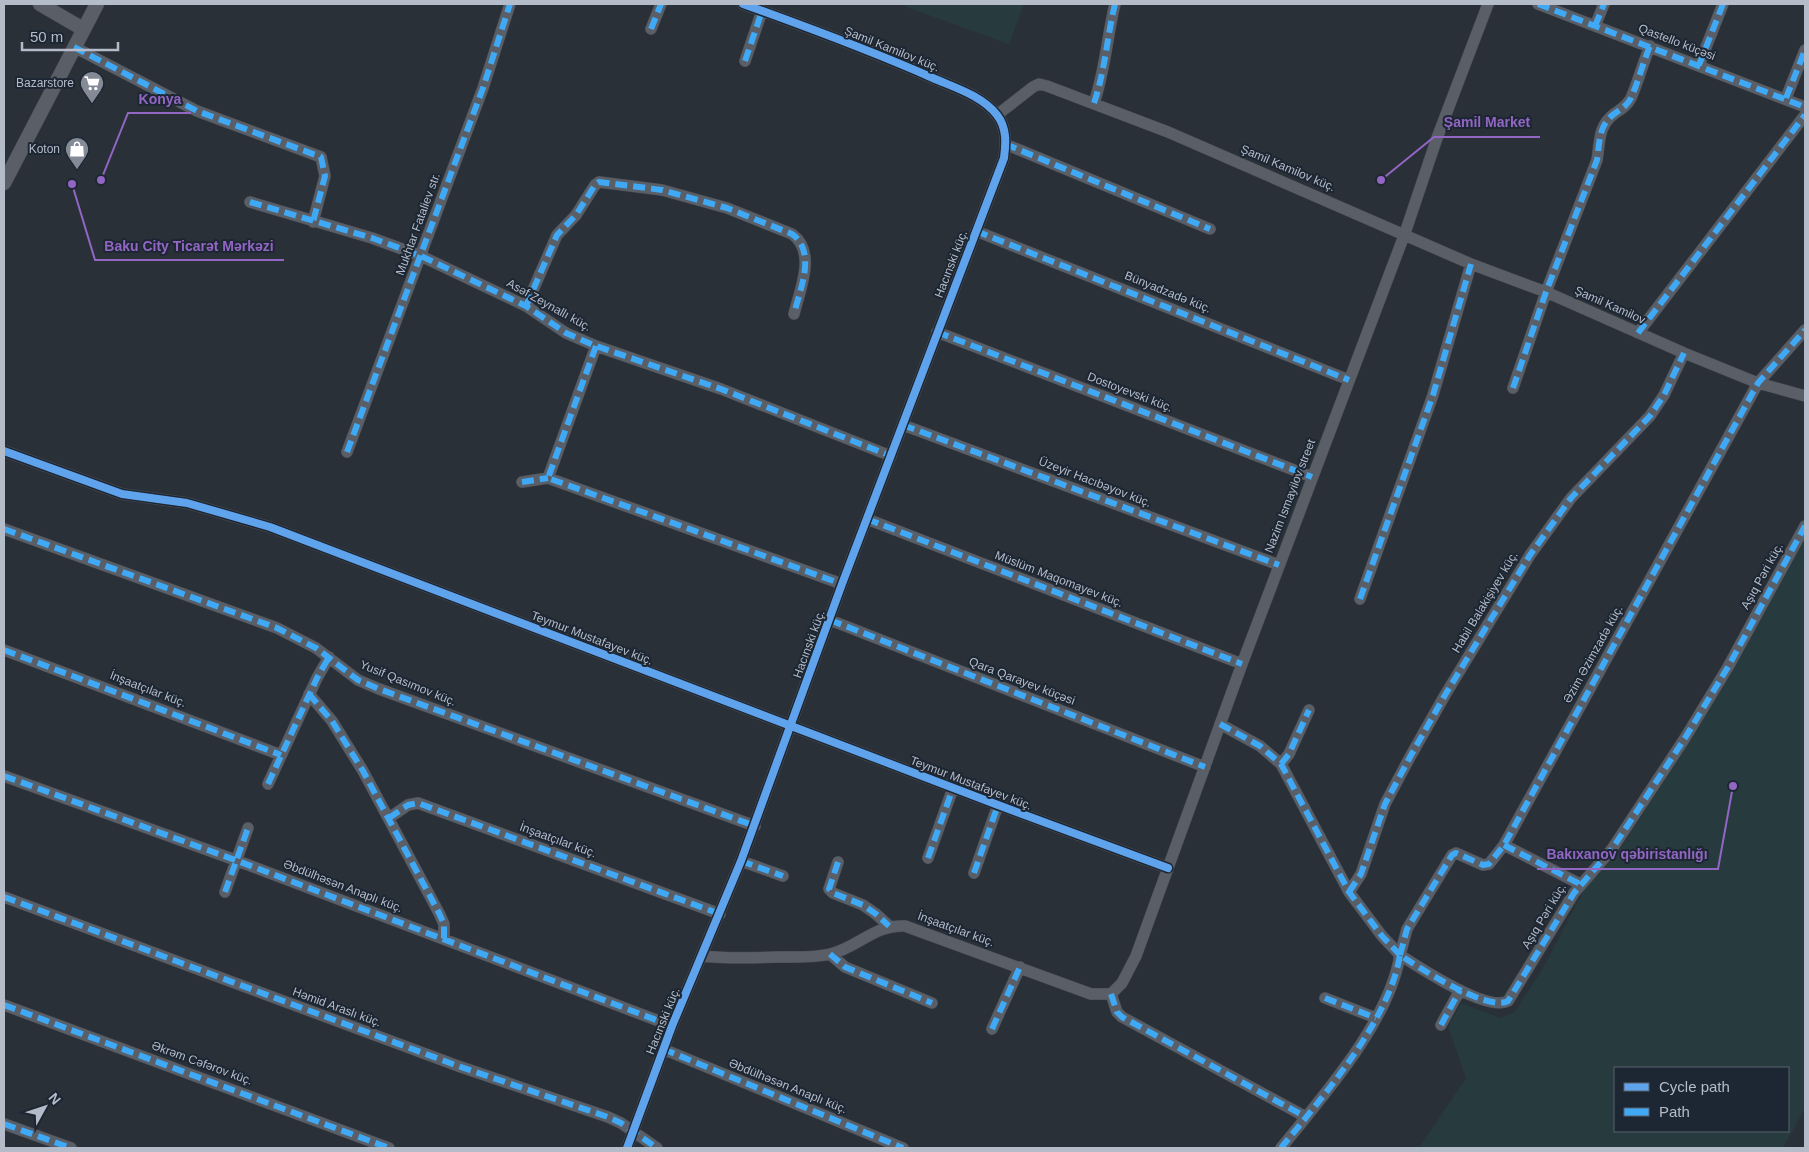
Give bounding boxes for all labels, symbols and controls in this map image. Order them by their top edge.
scale bar [22,20,119,52]
street label: Qastello küçəsi [1637,21,1717,63]
street label: Şamil Kamilov küç. [842,24,942,74]
text: 50 m [30,28,63,45]
supermarket icon: Bazarstore [79,70,105,104]
place label: Bazarstore [16,76,74,90]
callout: Konya [128,84,191,113]
text: Konya [139,91,182,107]
callout: Şamil Market [1434,108,1540,137]
text: Şamil Market [1444,114,1531,130]
shop icon: Koton [64,136,90,170]
place label: Koton [29,142,60,156]
street label: Şamil Kamilov küç. [1239,142,1337,194]
street label: Mukhtar Fataliev str. [393,171,443,277]
street label: Hacınski küç. [932,228,970,300]
callout: Baku City Ticarət Mərkəzi [95,231,284,260]
text: Baku City Ticarət Mərkəzi [104,238,274,254]
street label: Bünyadzadə küç. [1123,268,1213,316]
street label: Asəf Zeynallı küç. [504,276,594,334]
street label: Şamil Kamilov [1572,283,1648,327]
street label: Dostoyevski küç. [1085,369,1175,415]
street label: Nazim Ismayilov street [1262,437,1318,555]
street label: Üzeyir Hacıbəyov küç. [1037,454,1153,510]
street label: Aşıq Pəri küç. [1738,540,1786,612]
street label: Müslüm Maqomayev küç. [993,548,1125,610]
street label: Habil Balakişiyev küç. [1449,549,1521,655]
street label: Əzim Əzimzadə küç. [1560,602,1626,706]
street label: Teymur Mustafayev küç. [529,608,655,668]
street label: Hacınski küç. [790,608,828,680]
street label: Qara Qarayev küçəsi [967,654,1077,708]
street label: Yusif Qasımov küç. [358,657,458,709]
street label: İnşaatçılar küç. [108,668,188,710]
street label: Teymur Mustafayev küç. [908,753,1034,813]
street label: İnşaatçılar küç. [518,820,598,860]
callout: Bakıxanov qəbiristanlığı [1537,840,1718,869]
text: Bakıxanov qəbiristanlığı [1546,846,1708,862]
street label: Əbdülhəsən Anaplı küç. [281,857,405,915]
street label: Aşıq Pəri küç. [1519,881,1569,951]
street label: İnşaatçılar küç. [916,909,996,949]
street label: Həmid Araslı küç. [291,984,383,1030]
street label: Hacınski küç. [643,985,683,1057]
street label: Əkrəm Cəfərov küç. [150,1038,254,1088]
street label: Əbdülhəsən Anaplı küç. [727,1056,849,1116]
legend [1614,1067,1789,1132]
text: Cycle path [1659,1078,1730,1095]
north arrow [20,1082,70,1132]
text: N [46,1090,64,1108]
text: Path [1659,1103,1690,1120]

